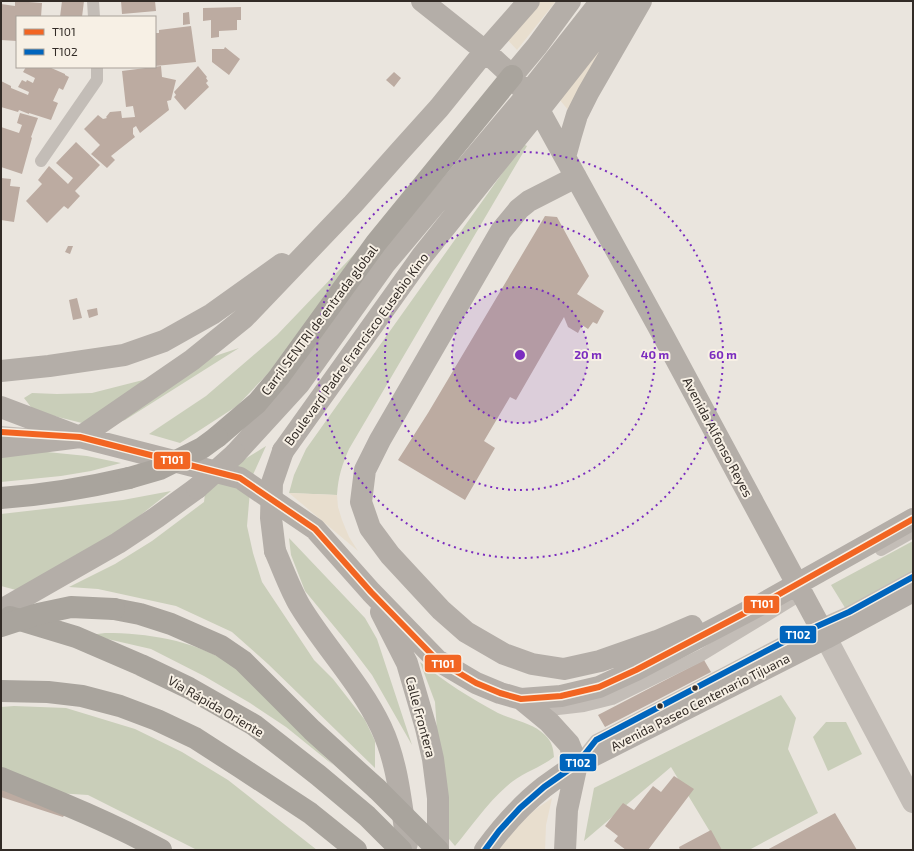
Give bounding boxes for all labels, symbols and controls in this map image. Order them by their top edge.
legend [16,16,156,68]
text: T101 [52,24,76,38]
text: T102 [52,44,78,58]
street label: Carril SENTRI de entrada global [257,242,381,398]
street label: Boulevard Padre Francisco Eusebio Kino [281,249,431,449]
text: 20 m [574,347,602,361]
text: 40 m [641,347,669,361]
text: 60 m [709,347,737,361]
centre of rings [513,348,527,362]
street label: Avenida Alfonso Reyes [680,374,756,500]
line badge: T101 [153,451,191,470]
text: T101 [160,453,184,466]
line badge: T101 [743,595,780,614]
text: T101 [750,597,774,610]
line badge: T102 [779,625,817,644]
text: T102 [786,628,810,641]
street label: Avenida Paseo Centenario Tijuana [608,650,792,754]
line badge: T101 [424,654,462,673]
text: T101 [431,657,455,670]
street label: Vía Rápida Oriente [165,672,267,740]
street label: Calle Frontera [403,675,439,759]
unlabelled marker [690,683,700,693]
unlabelled marker [655,701,665,711]
line badge: T102 [559,753,597,772]
text: T102 [566,756,590,769]

